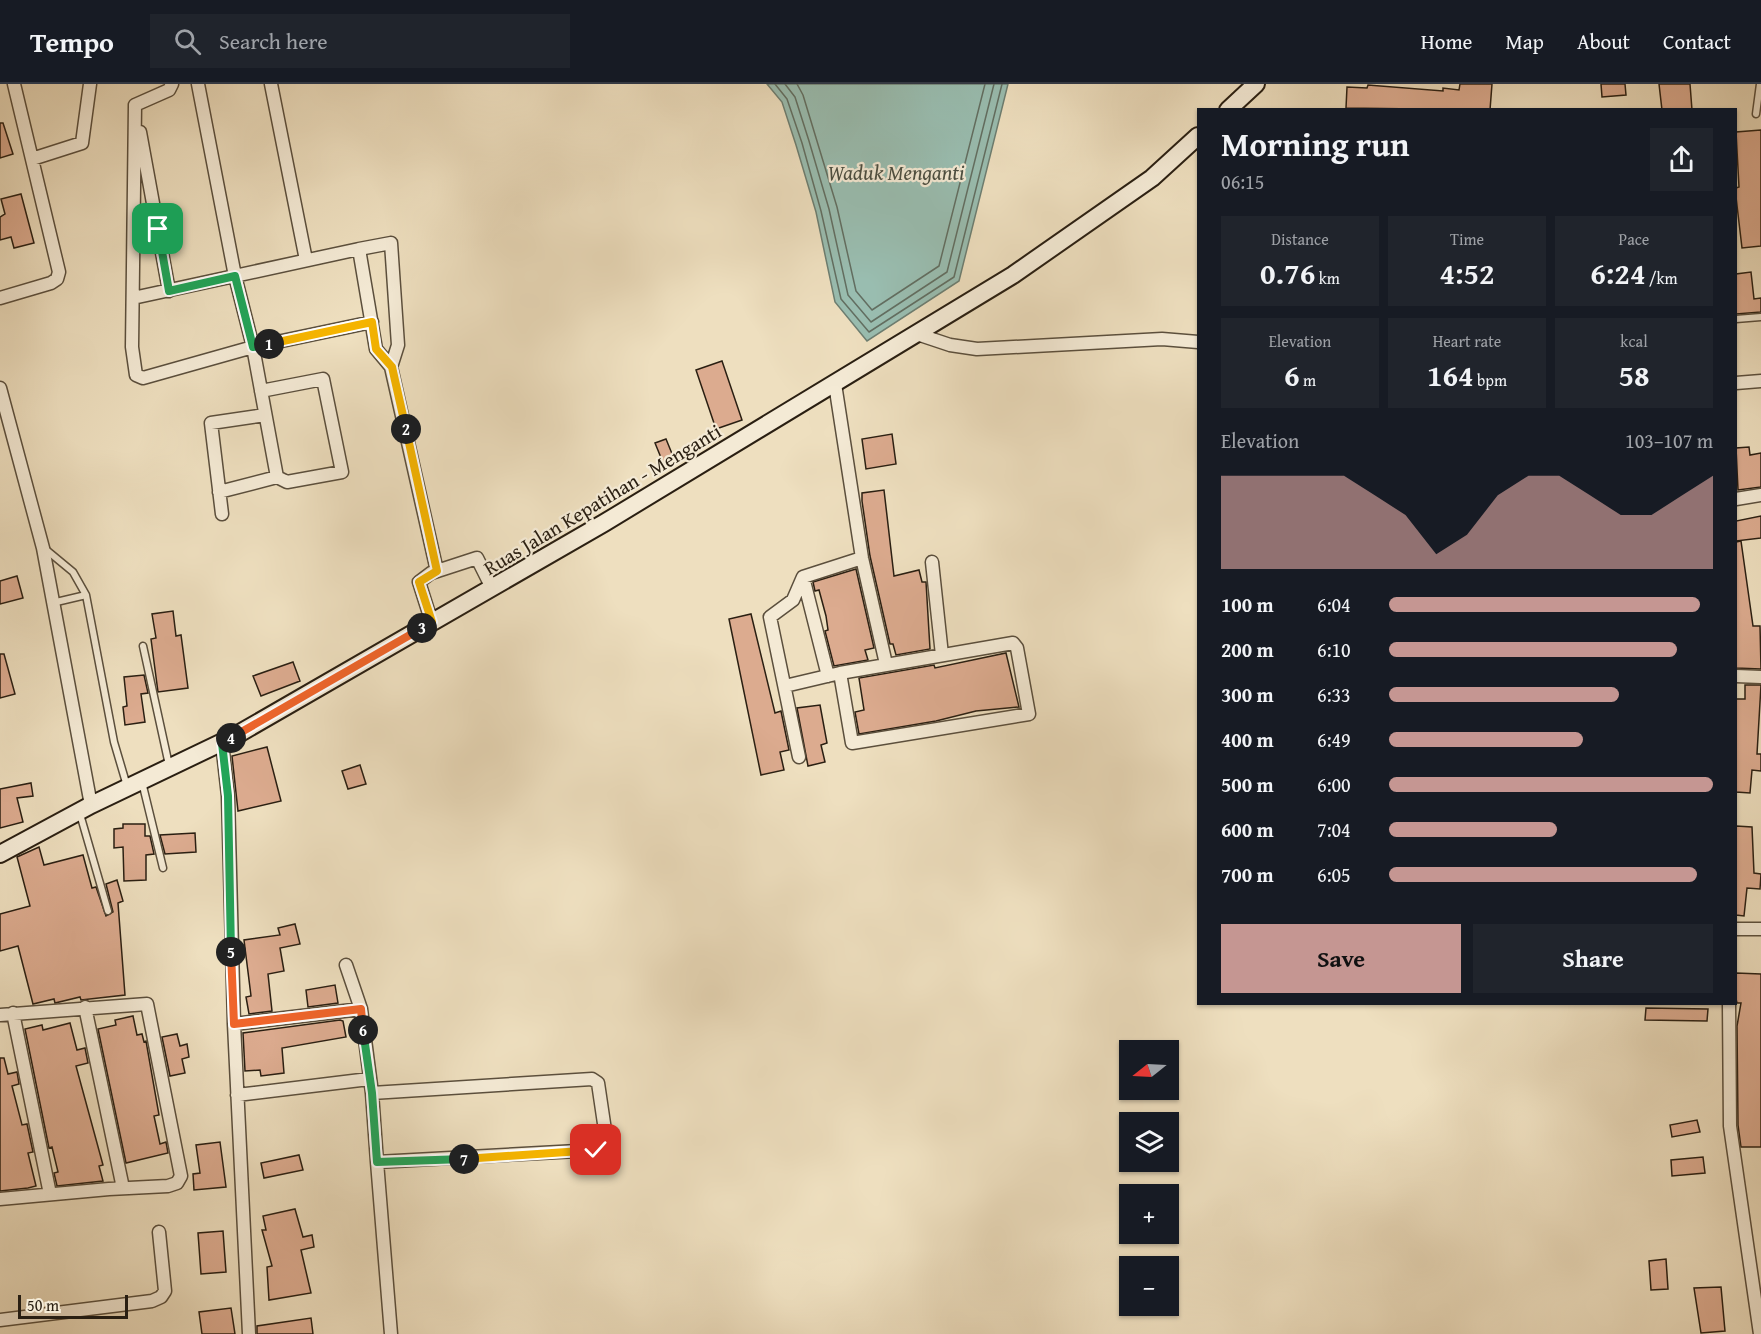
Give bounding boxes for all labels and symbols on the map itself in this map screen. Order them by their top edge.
water label: Waduk Menganti [828,157,965,188]
pin [132,203,183,254]
pin: 1 [254,329,284,359]
pin: 2 [391,414,421,444]
street label: Ruas Jalan Kepatihan - Menganti [478,416,727,582]
pin: 3 [407,613,437,643]
pin: 4 [216,723,246,753]
pin: 5 [216,937,246,967]
pin: 6 [348,1015,378,1045]
north arrow [1119,1040,1179,1100]
pin [570,1124,621,1175]
pin: 7 [449,1144,479,1174]
scale bar [18,1292,128,1320]

